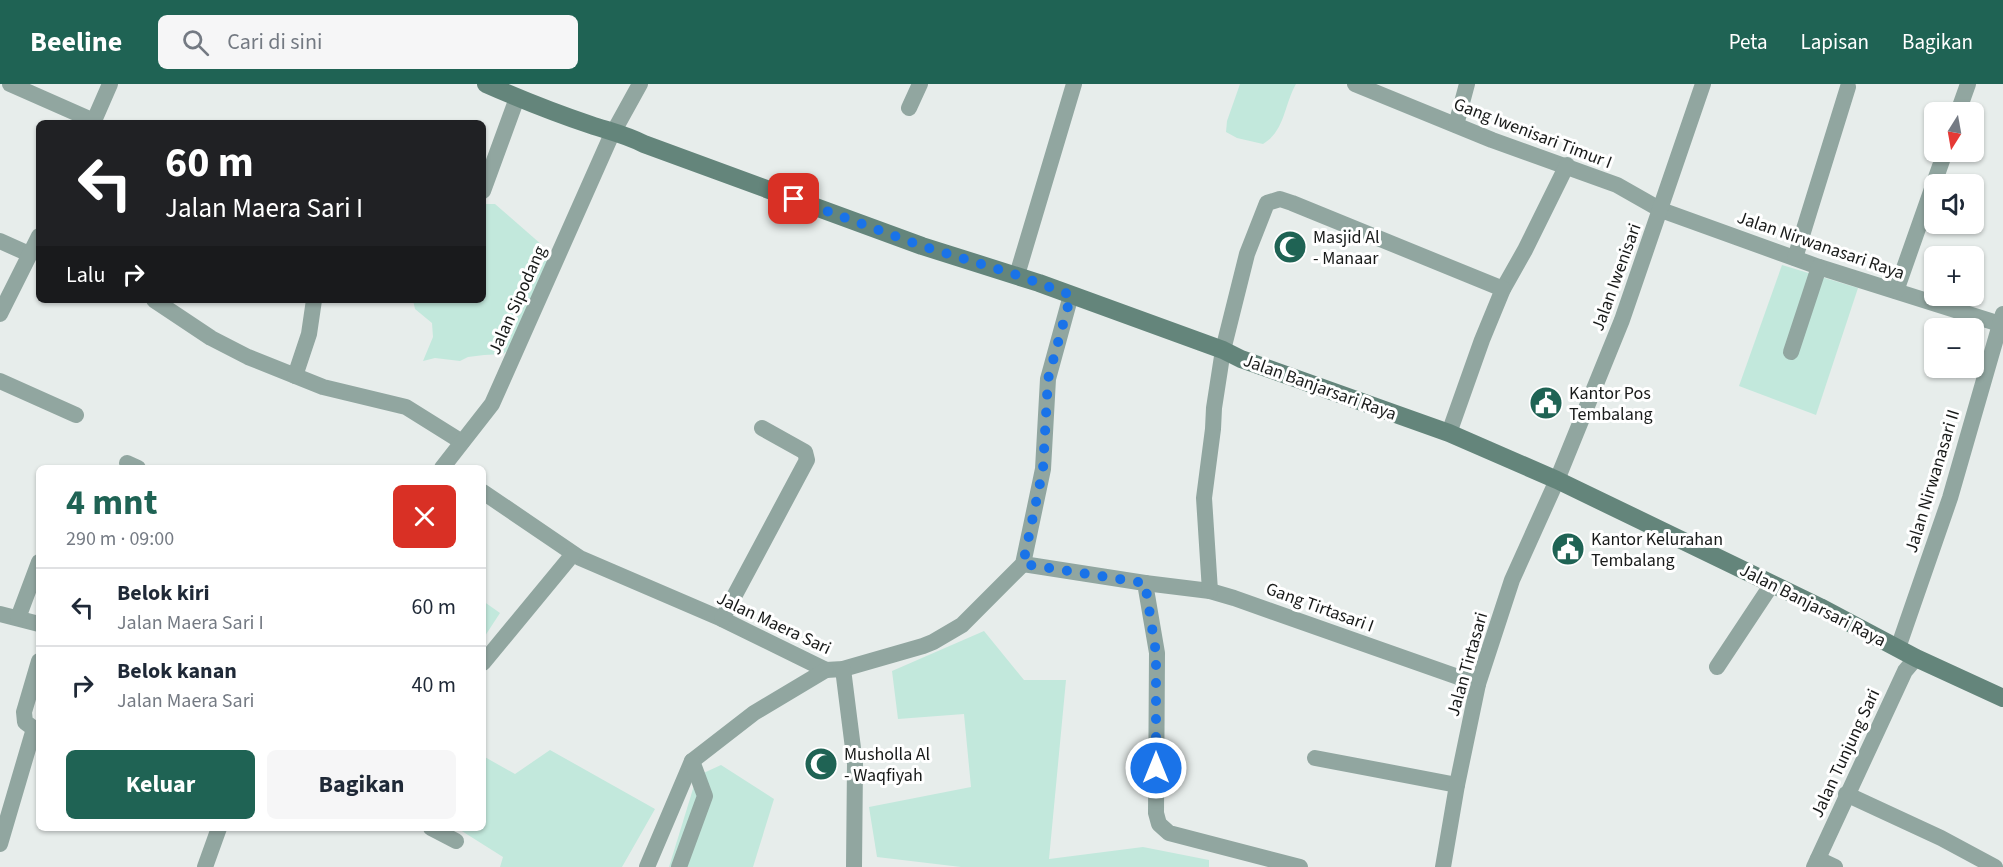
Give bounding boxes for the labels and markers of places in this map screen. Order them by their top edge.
pin [768,173,819,224]
place label: Masjid Al - Manaar [1313,225,1380,271]
mosque icon: Masjid Al - Manaar [1272,229,1308,265]
place label: Kantor Pos Tembalang [1569,381,1653,427]
public building icon: Kantor Pos Tembalang [1528,385,1564,421]
place label: Kantor Kelurahan Tembalang [1591,527,1723,573]
public building icon: Kantor Kelurahan Tembalang [1550,531,1586,567]
place label: Musholla Al - Waqfiyah [844,742,930,788]
mosque icon: Musholla Al - Waqfiyah [803,746,839,782]

